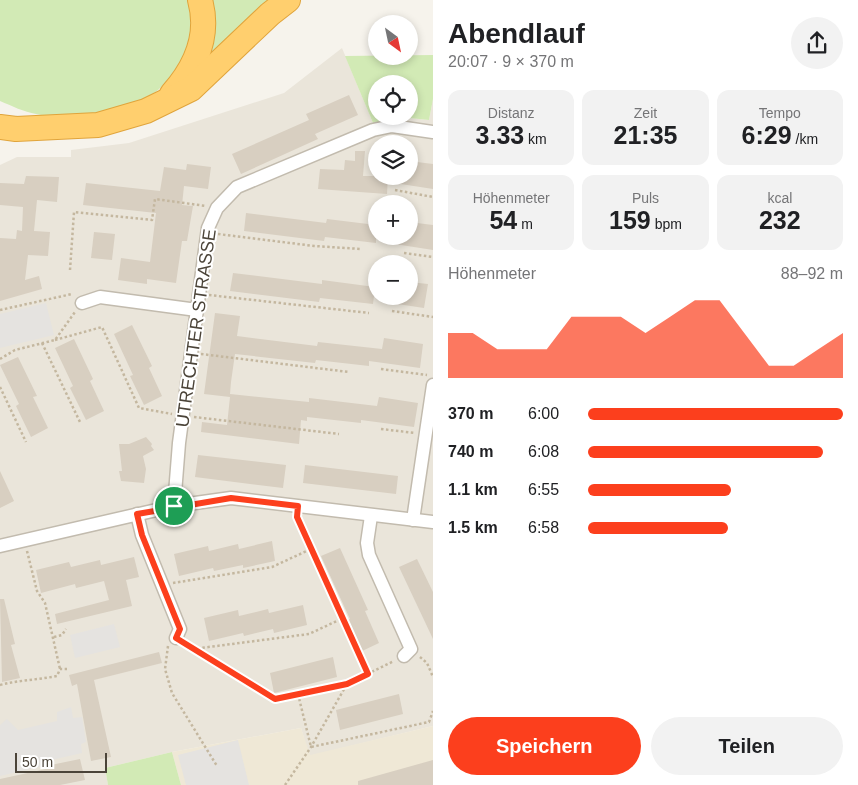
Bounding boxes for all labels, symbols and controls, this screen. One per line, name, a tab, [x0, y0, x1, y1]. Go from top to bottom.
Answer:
north arrow	[368, 15, 418, 65]
map controls	[368, 15, 418, 305]
button: share	[791, 17, 843, 69]
text: Abendlauf	[448, 18, 585, 49]
text: 20:07 · 9 × 370 m	[448, 53, 574, 70]
button: locate	[368, 75, 418, 125]
text: Distanz	[488, 105, 535, 121]
text: Zeit	[634, 105, 657, 121]
text: Tempo	[759, 105, 801, 121]
text: 3.33	[476, 121, 524, 149]
text: 21:35	[614, 121, 677, 149]
text: 6:29	[742, 121, 792, 149]
text: km	[524, 131, 547, 147]
text: /km	[792, 131, 818, 147]
button: layers	[368, 135, 418, 185]
text: Höhenmeter	[473, 190, 550, 206]
text: Puls	[632, 190, 659, 206]
text: kcal	[767, 190, 792, 206]
button: +	[368, 195, 418, 245]
text: 54	[489, 206, 517, 234]
text: 159	[609, 206, 651, 234]
text: 232	[759, 206, 801, 234]
text: m	[517, 216, 533, 232]
text: bpm	[651, 216, 682, 232]
street label: UTRECHTER STRASSE	[172, 228, 220, 428]
button: −	[368, 255, 418, 305]
text: Höhenmeter	[448, 265, 536, 282]
text: 88–92 m	[781, 265, 843, 282]
text: 370 m	[448, 405, 493, 422]
text: 6:00	[528, 405, 559, 422]
text: 740 m	[448, 443, 493, 460]
text: 6:08	[528, 443, 559, 460]
text: 1.1 km	[448, 481, 498, 498]
text: 6:55	[528, 481, 559, 498]
pin	[153, 485, 195, 527]
icon: arrive	[160, 492, 188, 520]
text: 1.5 km	[448, 519, 498, 536]
text: 6:58	[528, 519, 559, 536]
button: Speichern	[448, 717, 641, 775]
button: Teilen	[651, 717, 843, 775]
scale bar	[15, 750, 108, 773]
text: 50 m	[22, 754, 53, 770]

